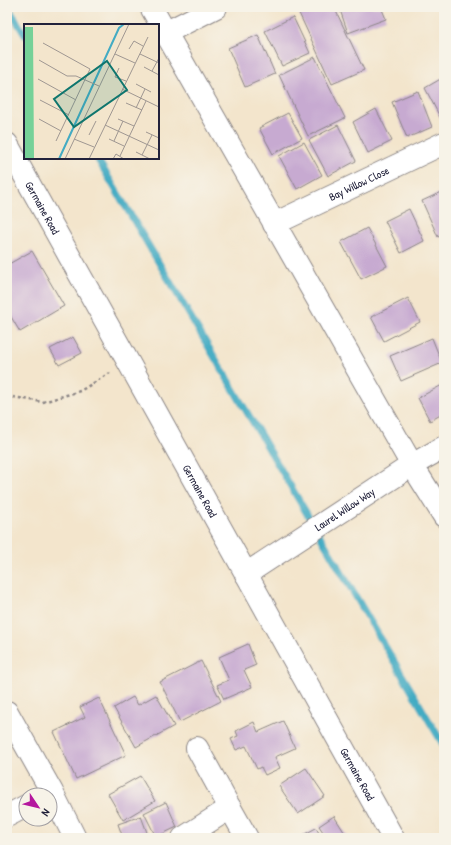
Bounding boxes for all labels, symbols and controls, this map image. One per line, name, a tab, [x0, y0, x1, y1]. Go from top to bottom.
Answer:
inset map	[24, 24, 159, 159]
street label: Bay Willow Close	[326, 163, 392, 204]
street label: Germaine Road	[22, 179, 63, 237]
street label: Germaine Road	[180, 462, 221, 520]
street label: Laurel Willow Way	[312, 484, 377, 534]
street label: Germaine Road	[337, 745, 378, 804]
north arrow	[18, 787, 58, 827]
text: N	[39, 806, 54, 819]

